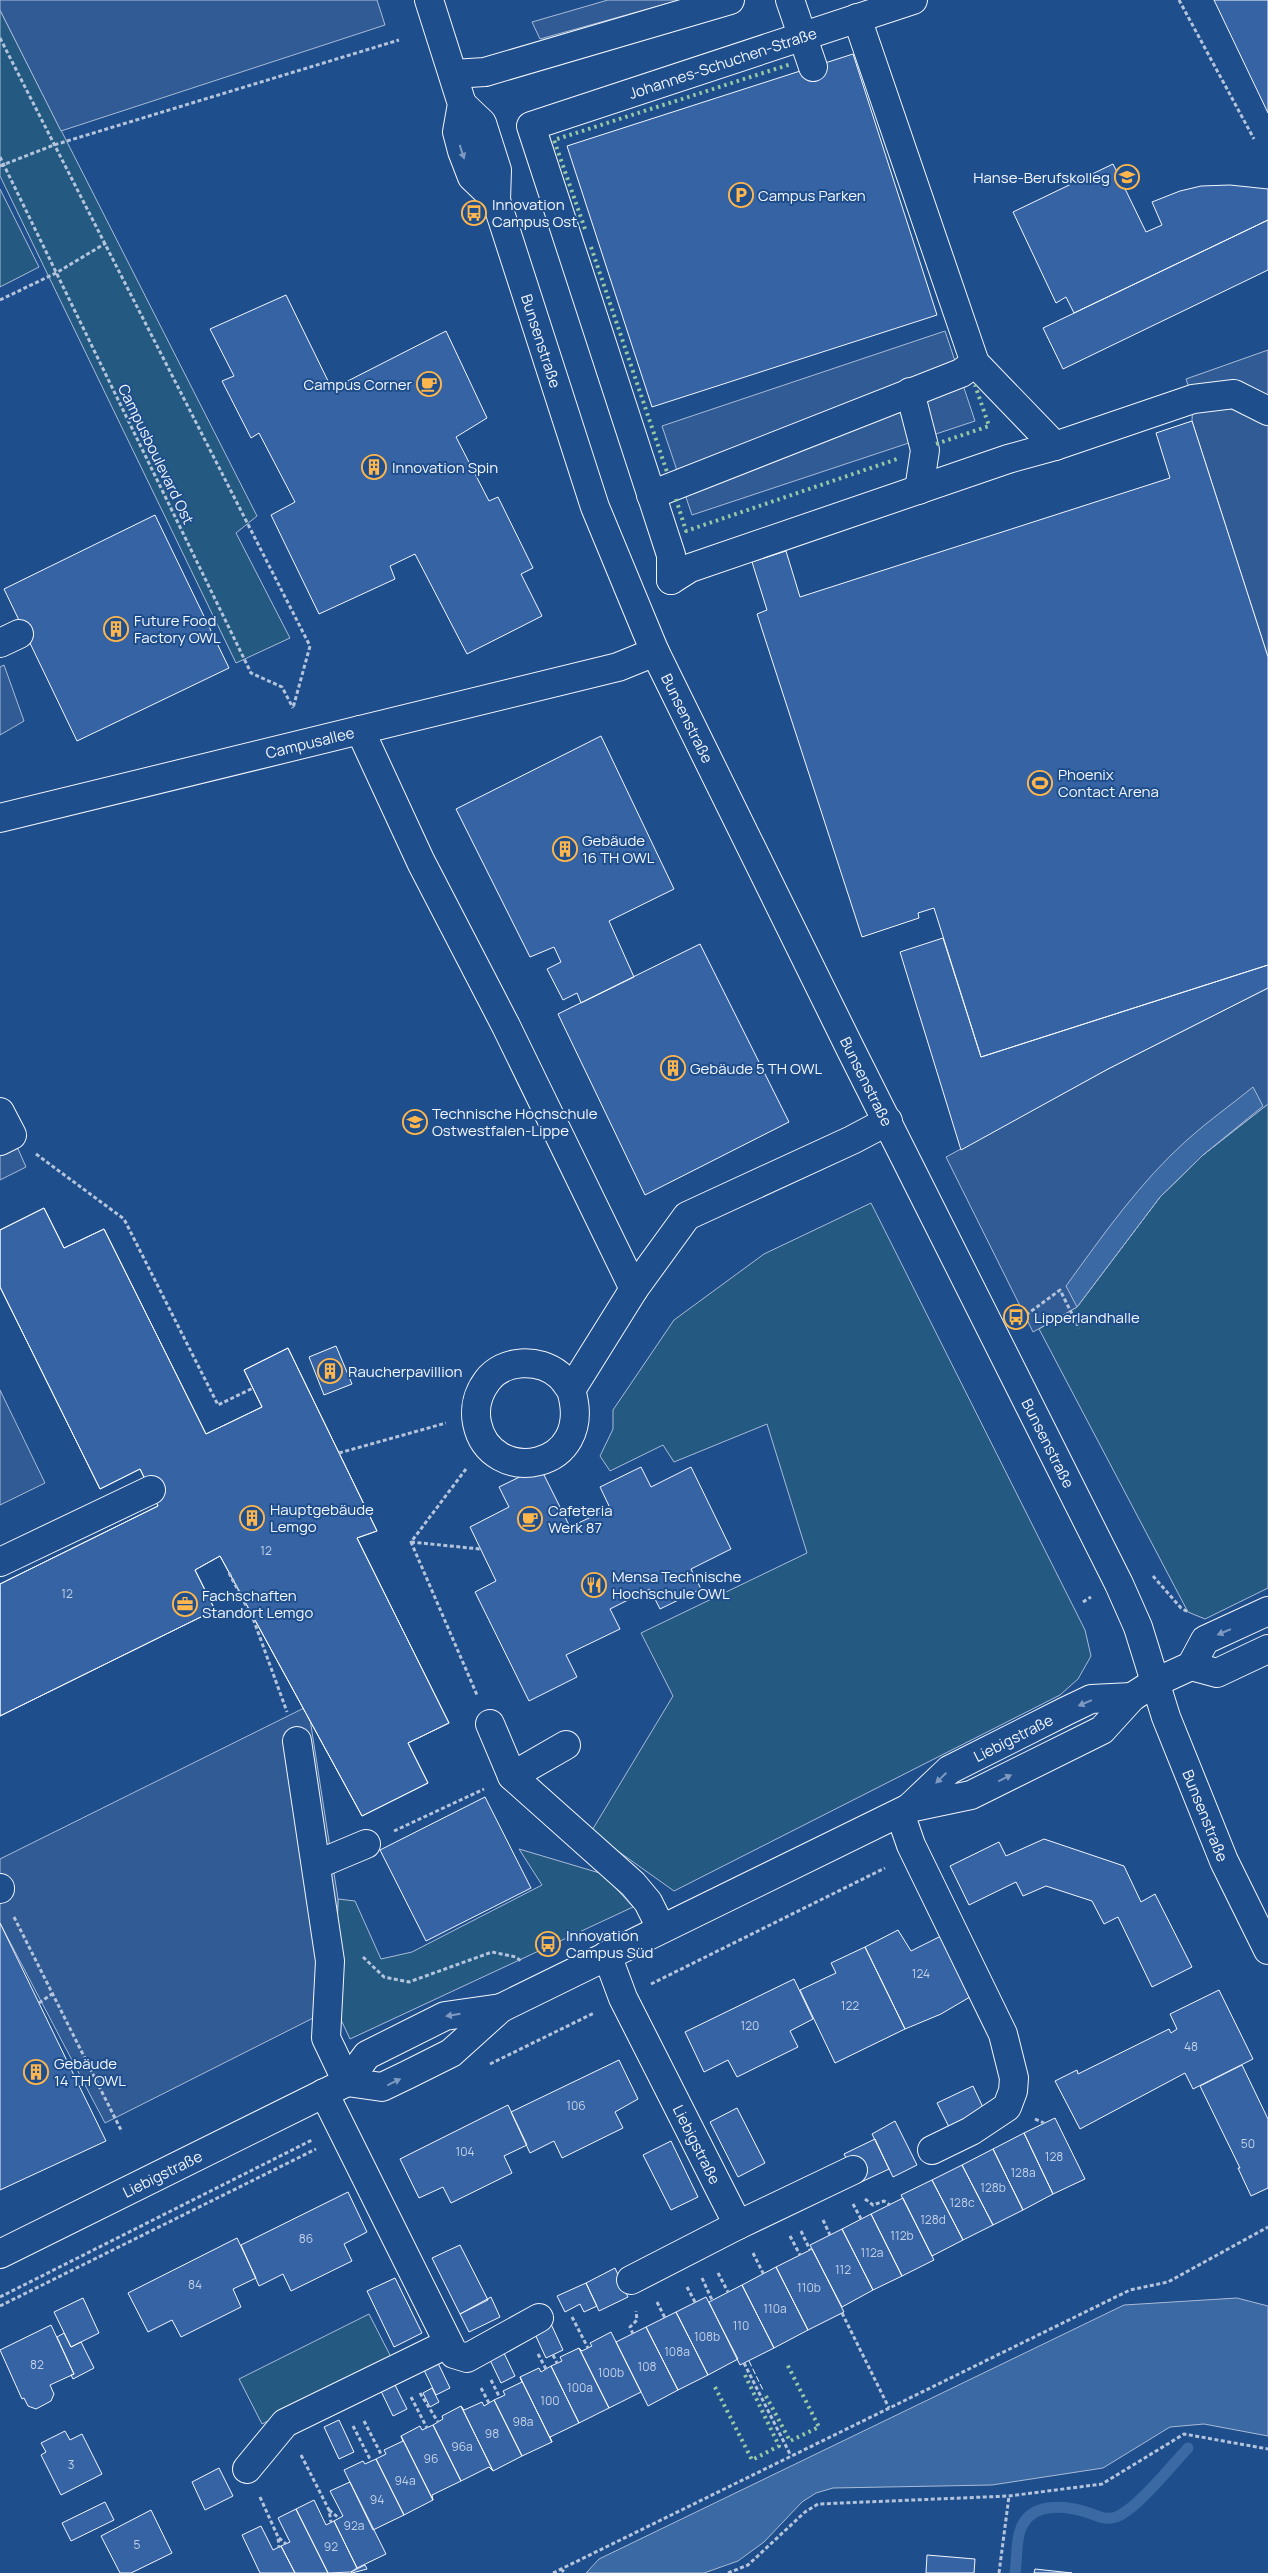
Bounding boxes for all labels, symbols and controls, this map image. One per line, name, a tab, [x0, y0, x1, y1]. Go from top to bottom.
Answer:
street label: Johannes-Schuchen-Straße	[626, 22, 820, 104]
one-way arrow	[459, 144, 467, 159]
school or university icon: Hanse-Berufskolleg	[1114, 164, 1140, 190]
place label: Hanse-Berufskolleg	[973, 167, 1110, 188]
parking icon: Campus Parken	[728, 182, 754, 208]
place label: Campus Parken	[758, 185, 866, 206]
place label: Innovation Campus Ost	[492, 194, 577, 232]
bus stop icon: Innovation Campus Ost	[461, 200, 487, 226]
street label: Bunsenstraße	[516, 291, 566, 391]
cafe icon: Campus Corner	[416, 371, 442, 397]
place label: Campus Corner	[304, 374, 413, 395]
street label: Campusboulevard Ost	[113, 380, 199, 528]
building icon: Innovation Spin	[361, 454, 387, 480]
place label: Innovation Spin	[392, 457, 498, 478]
place label: Future Food Factory OWL	[134, 610, 221, 648]
building icon: Future Food Factory OWL	[103, 616, 129, 642]
street label: Bunsenstraße	[657, 670, 719, 767]
street label: Campusallee	[263, 721, 357, 763]
place label: Phoenix Contact Arena	[1058, 764, 1159, 802]
sports icon: Phoenix Contact Arena	[1027, 770, 1053, 796]
place label: Gebäude 16 TH OWL	[582, 830, 655, 868]
building icon: Gebäude 16 TH OWL	[552, 836, 578, 862]
street label: Bunsenstraße	[835, 1033, 898, 1130]
building icon: Gebäude 5 TH OWL	[660, 1055, 686, 1081]
place label: Gebäude 5 TH OWL	[690, 1058, 822, 1079]
place label: Technische Hochschule Ostwestfalen-Lippe	[432, 1103, 598, 1141]
school or university icon: Technische Hochschule Ostwestfalen-Lippe	[402, 1109, 428, 1135]
bus stop icon: Lipperlandhalle	[1003, 1304, 1029, 1330]
place label: Lipperlandhalle	[1034, 1307, 1140, 1328]
building icon: Raucherpavillion	[317, 1358, 343, 1384]
place label: Raucherpavillion	[348, 1361, 463, 1382]
street label: Bunsenstraße	[1017, 1395, 1080, 1492]
place label: Hauptgebäude Lemgo	[270, 1499, 374, 1537]
place label: Cafeteria Werk 87	[548, 1500, 613, 1538]
building icon: Hauptgebäude Lemgo	[239, 1505, 265, 1531]
cafe icon: Cafeteria Werk 87	[517, 1506, 543, 1532]
house number: 12	[260, 1542, 272, 1559]
place label: Mensa Technische Hochschule OWL	[612, 1566, 741, 1604]
restaurant icon: Mensa Technische Hochschule OWL	[581, 1572, 607, 1598]
house number: 12	[61, 1585, 73, 1602]
place label: Fachschaften Standort Lemgo	[202, 1585, 313, 1623]
office icon: Fachschaften Standort Lemgo	[172, 1591, 198, 1617]
one-way arrow	[1217, 1628, 1231, 1636]
one-way arrow	[1078, 1699, 1092, 1707]
street label: Liebigstraße	[970, 1709, 1057, 1766]
street label: Bunsenstraße	[1178, 1766, 1234, 1865]
one-way arrow	[935, 1772, 947, 1784]
one-way arrow	[998, 1774, 1012, 1782]
place label: Innovation Campus Süd	[566, 1925, 654, 1963]
bus stop icon: Innovation Campus Süd	[535, 1931, 561, 1957]
house number: 124	[912, 1965, 930, 1982]
house number: 122	[841, 1997, 859, 2014]
one-way arrow	[445, 2011, 461, 2019]
house number: 120	[741, 2017, 759, 2034]
house number: 48	[1184, 2038, 1198, 2055]
place label: Gebäude 14 TH OWL	[54, 2053, 126, 2091]
building icon: Gebäude 14 TH OWL	[23, 2059, 49, 2085]
one-way arrow	[387, 2077, 401, 2085]
house number: 106	[566, 2097, 586, 2114]
street label: Liebigstraße	[668, 2101, 726, 2188]
house number: 50	[1241, 2135, 1255, 2152]
house number: 104	[455, 2143, 475, 2160]
street label: Liebigstraße	[119, 2145, 206, 2202]
house number: 128	[1045, 2148, 1063, 2165]
house number: 128a	[1010, 2164, 1036, 2181]
house number: 128b	[980, 2179, 1006, 2196]
house number: 128c	[949, 2194, 975, 2211]
house number: 128d	[920, 2211, 946, 2228]
house number: 112b	[890, 2227, 914, 2244]
house number: 86	[299, 2230, 313, 2247]
house number: 112a	[861, 2244, 883, 2261]
house number: 112	[835, 2261, 851, 2278]
house number: 84	[188, 2276, 202, 2293]
house number: 110b	[797, 2279, 821, 2296]
house number: 110a	[763, 2300, 787, 2317]
house number: 110	[733, 2317, 749, 2334]
house number: 108b	[694, 2328, 720, 2345]
house number: 108a	[664, 2343, 690, 2360]
house number: 82	[30, 2356, 44, 2373]
house number: 108	[638, 2358, 657, 2375]
house number: 100b	[598, 2364, 624, 2381]
house number: 100a	[567, 2379, 593, 2396]
house number: 100	[540, 2392, 560, 2409]
house number: 98a	[512, 2413, 534, 2430]
house number: 98	[485, 2425, 499, 2442]
house number: 96a	[451, 2438, 473, 2455]
house number: 96	[424, 2450, 438, 2467]
house number: 3	[68, 2456, 74, 2473]
house number: 94a	[394, 2472, 416, 2489]
house number: 94	[370, 2491, 384, 2508]
house number: 92a	[344, 2517, 364, 2534]
house number: 5	[134, 2536, 141, 2553]
house number: 92	[324, 2538, 338, 2555]

